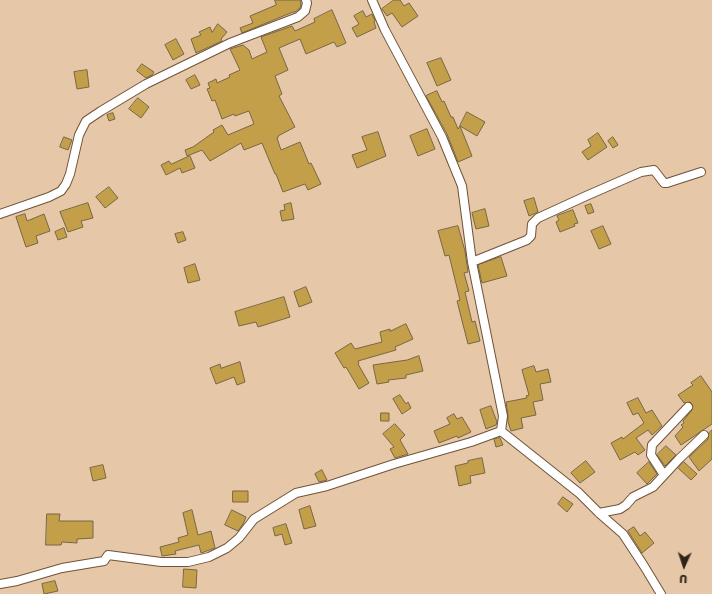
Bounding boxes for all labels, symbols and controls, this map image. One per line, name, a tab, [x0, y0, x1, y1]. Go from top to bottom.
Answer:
north arrow	[664, 546, 704, 586]
text: U	[679, 572, 688, 585]

